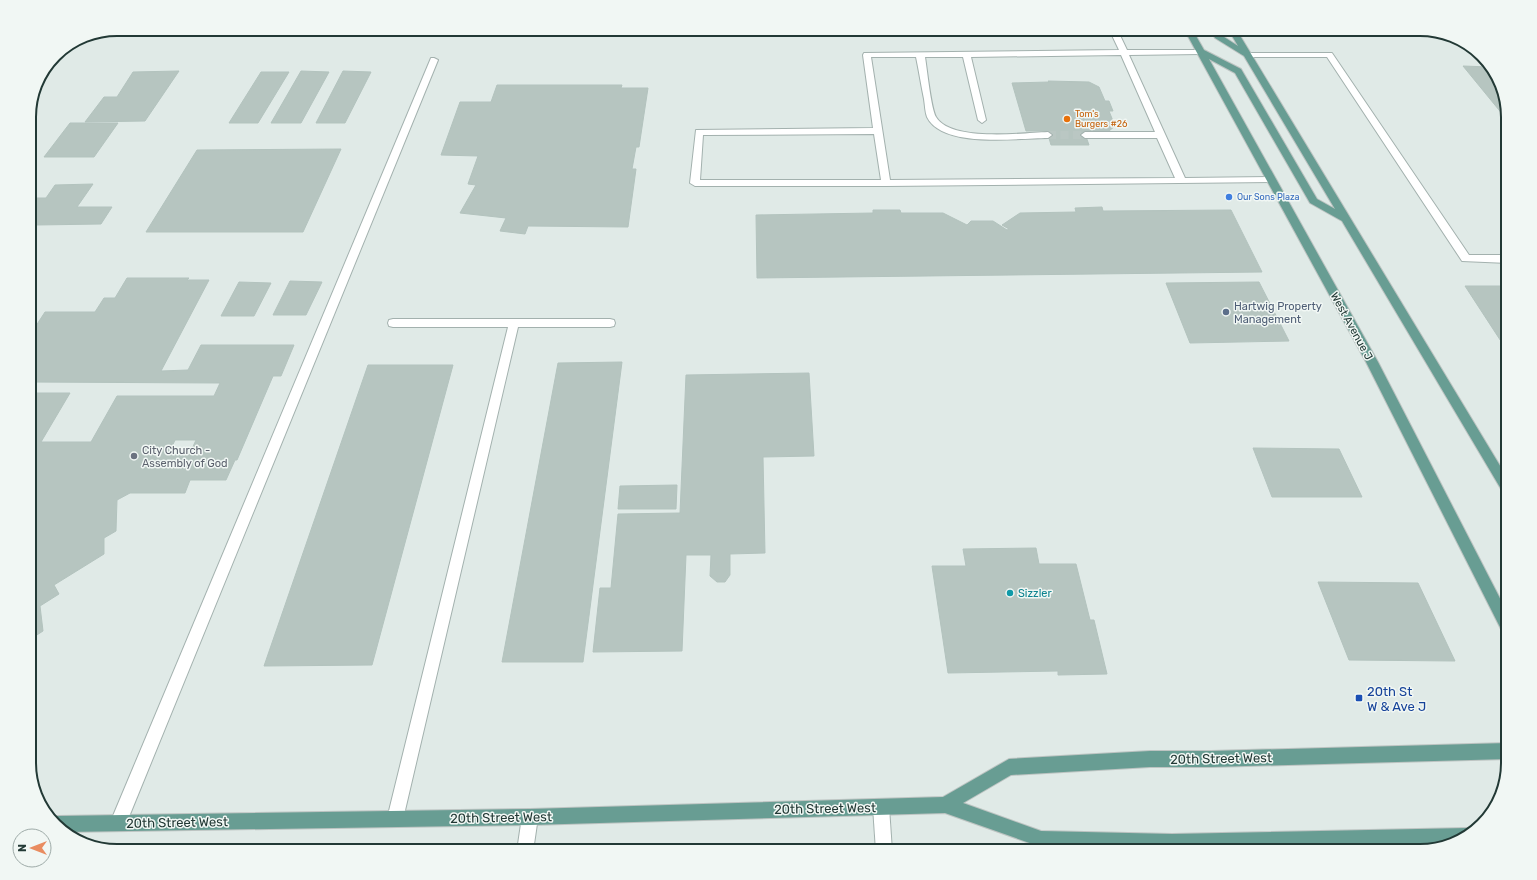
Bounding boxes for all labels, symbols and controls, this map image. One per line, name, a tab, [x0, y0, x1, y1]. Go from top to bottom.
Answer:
place label: Tom's Burgers #26	[1075, 109, 1128, 129]
marker: Tom's Burgers #26	[1062, 114, 1072, 124]
marker: Our Sons Plaza	[1224, 192, 1234, 202]
place label: Our Sons Plaza	[1237, 192, 1299, 202]
street label: West Avenue J	[1328, 290, 1375, 362]
place label: Hartwig Property Management	[1234, 300, 1322, 326]
marker: Hartwig Property Management	[1221, 307, 1231, 317]
place label: City Church - Assembly of God	[142, 444, 228, 470]
marker: City Church - Assembly of God	[129, 451, 139, 461]
place label: Sizzler	[1018, 587, 1053, 600]
marker: Sizzler	[1005, 588, 1015, 598]
place label: 20th St W & Ave J	[1367, 684, 1426, 714]
marker: 20th St W & Ave J	[1354, 693, 1364, 703]
street label: 20th Street West	[1170, 750, 1272, 767]
street label: 20th Street West	[774, 800, 876, 817]
street label: 20th Street West	[450, 809, 552, 826]
street label: 20th Street West	[126, 814, 228, 831]
north arrow	[12, 828, 52, 868]
text: N	[16, 844, 29, 852]

